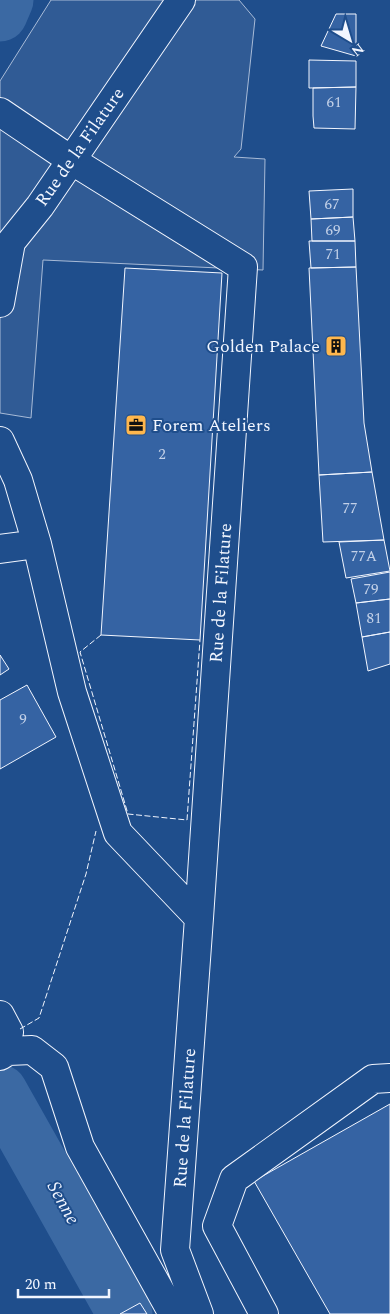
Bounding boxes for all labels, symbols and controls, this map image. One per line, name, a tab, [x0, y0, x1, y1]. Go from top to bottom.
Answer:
north arrow	[325, 15, 375, 65]
text: N	[347, 38, 369, 62]
street label: Rue de la Filature	[29, 82, 131, 212]
house number: 61	[326, 91, 342, 114]
house number: 67	[324, 193, 340, 216]
house number: 69	[325, 219, 341, 242]
house number: 71	[325, 243, 341, 266]
place label: Golden Palace	[206, 333, 320, 360]
building icon: Golden Palace	[324, 334, 348, 358]
place label: Forem Ateliers	[152, 412, 271, 439]
office icon: Forem Ateliers	[124, 413, 148, 437]
house number: 2	[158, 443, 166, 466]
house number: 77	[342, 497, 358, 520]
street label: Rue de la Filature	[203, 522, 239, 664]
house number: 77A	[351, 545, 377, 568]
house number: 79	[363, 578, 379, 601]
house number: 81	[366, 607, 382, 630]
house number: 9	[19, 708, 27, 731]
street label: Rue de la Filature	[167, 1047, 203, 1189]
water label: Senne	[39, 1176, 87, 1230]
scale bar	[18, 1266, 109, 1298]
text: 20 m	[25, 1273, 57, 1296]

